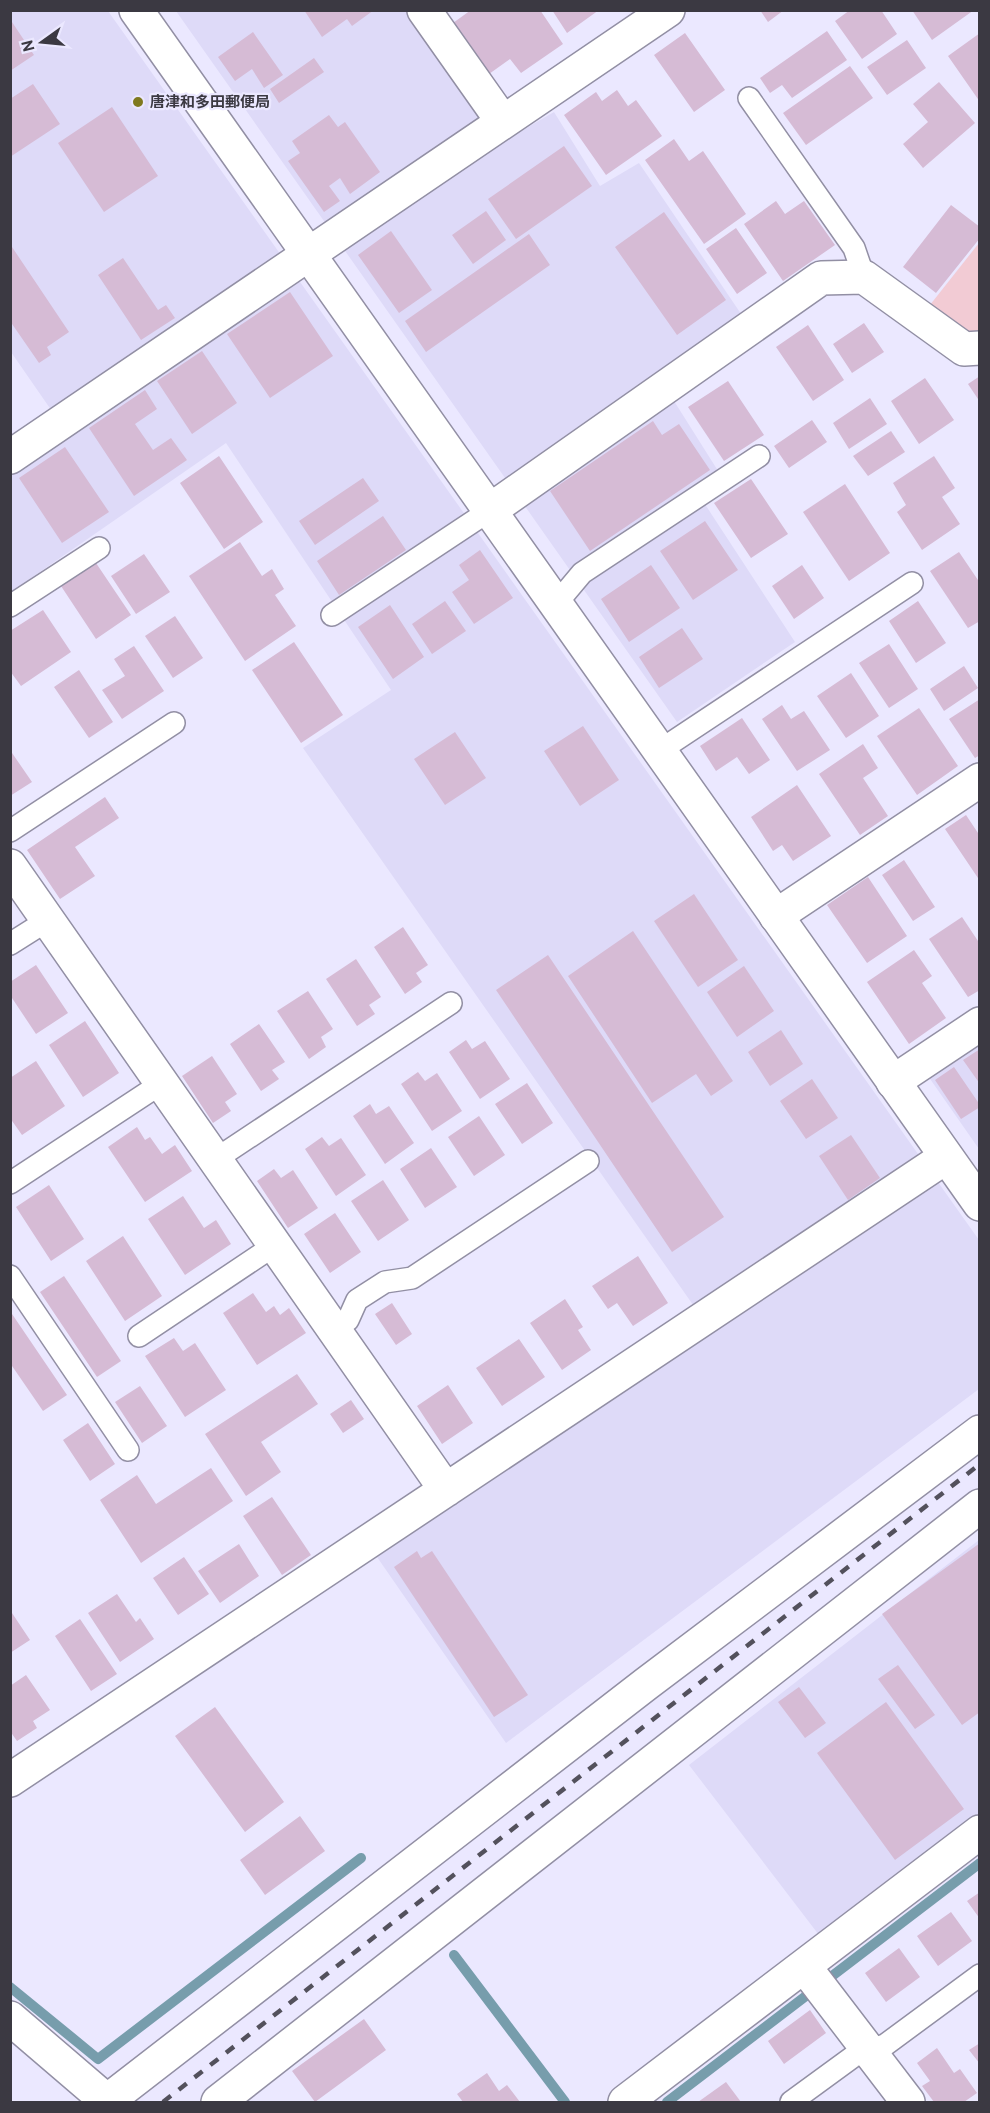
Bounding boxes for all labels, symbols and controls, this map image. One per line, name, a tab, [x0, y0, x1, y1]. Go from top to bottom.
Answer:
north arrow	[12, 12, 72, 72]
text: N	[18, 37, 41, 54]
place label: 唐津和多田郵便局	[150, 94, 270, 113]
marker: 唐津和多田郵便局	[131, 95, 145, 109]

